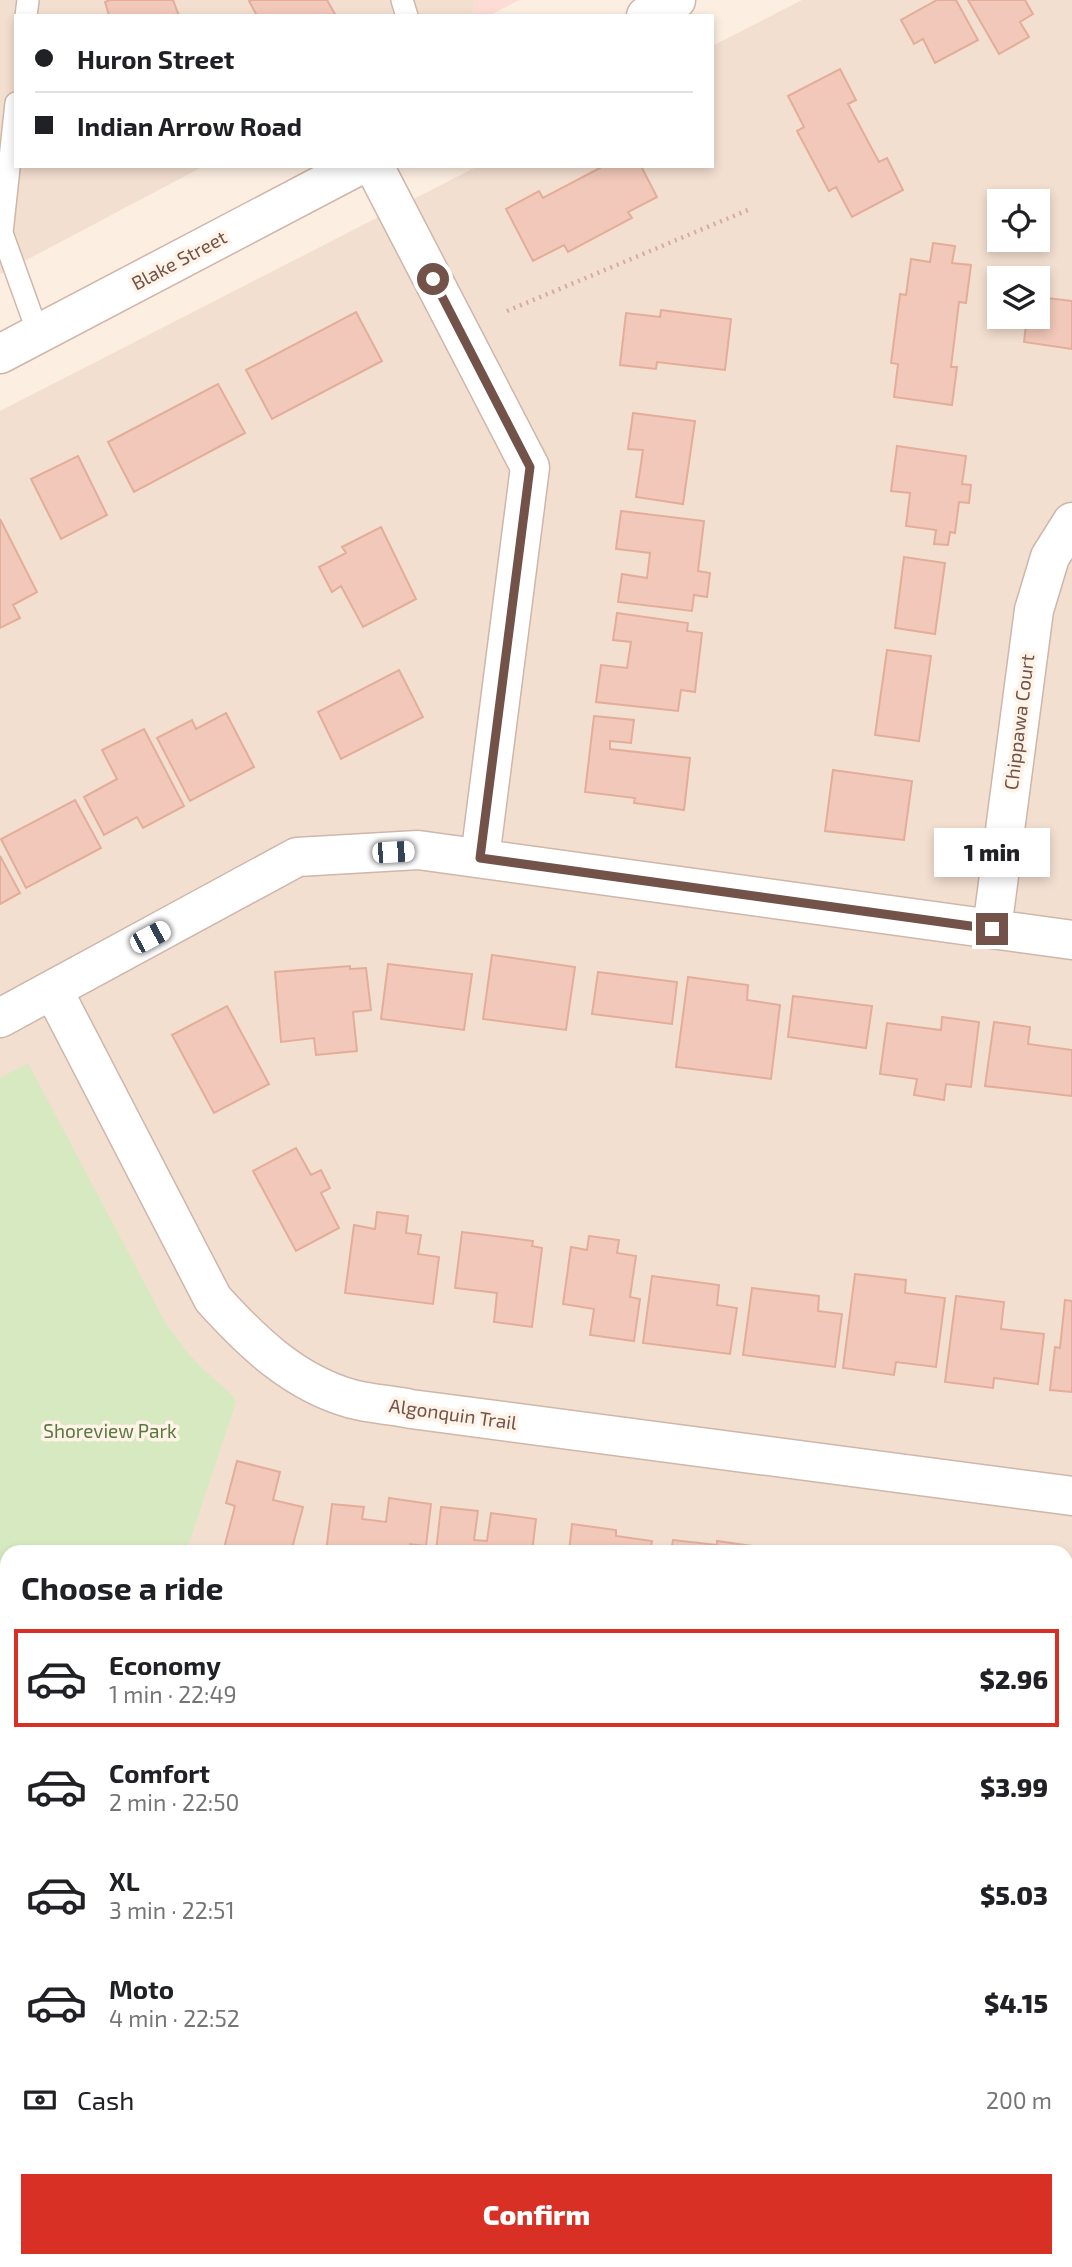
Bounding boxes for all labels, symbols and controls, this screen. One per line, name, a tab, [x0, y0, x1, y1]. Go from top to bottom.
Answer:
text: Huron Street	[77, 43, 235, 74]
text: Indian Arrow Road	[77, 110, 302, 141]
map controls	[987, 189, 1050, 329]
button: locate	[987, 189, 1050, 252]
street label: Blake Street	[127, 225, 230, 294]
route start	[417, 263, 449, 295]
button: layers	[987, 266, 1050, 329]
street label: Chippawa Court	[999, 653, 1038, 791]
callout: 1 min	[934, 828, 1050, 876]
text: 1 min	[964, 838, 1020, 866]
car	[372, 840, 415, 864]
route end	[976, 913, 1008, 945]
car	[127, 918, 174, 956]
street label: Algonquin Trail	[388, 1393, 519, 1434]
park label: Shoreview Park	[43, 1419, 177, 1442]
text: Choose a ride	[21, 1568, 224, 1606]
icon: car	[25, 1647, 88, 1710]
text: Economy	[109, 1649, 221, 1680]
text: $2.96	[980, 1663, 1048, 1694]
text: 1 min · 22:49	[109, 1680, 237, 1708]
icon: car	[25, 1755, 88, 1818]
text: Comfort	[109, 1757, 210, 1788]
text: $3.99	[980, 1771, 1048, 1802]
text: 2 min · 22:50	[109, 1788, 239, 1816]
icon: car	[25, 1863, 88, 1926]
text: XL	[109, 1865, 140, 1896]
text: $5.03	[980, 1879, 1048, 1910]
text: 3 min · 22:51	[109, 1896, 235, 1924]
icon: car	[25, 1971, 88, 2034]
text: Moto	[109, 1973, 174, 2004]
text: $4.15	[984, 1987, 1048, 2018]
text: 4 min · 22:52	[109, 2004, 240, 2032]
icon: cash	[21, 2081, 59, 2119]
text: Cash	[77, 2084, 134, 2115]
text: 200 m	[986, 2086, 1052, 2114]
button: Confirm	[21, 2174, 1052, 2254]

